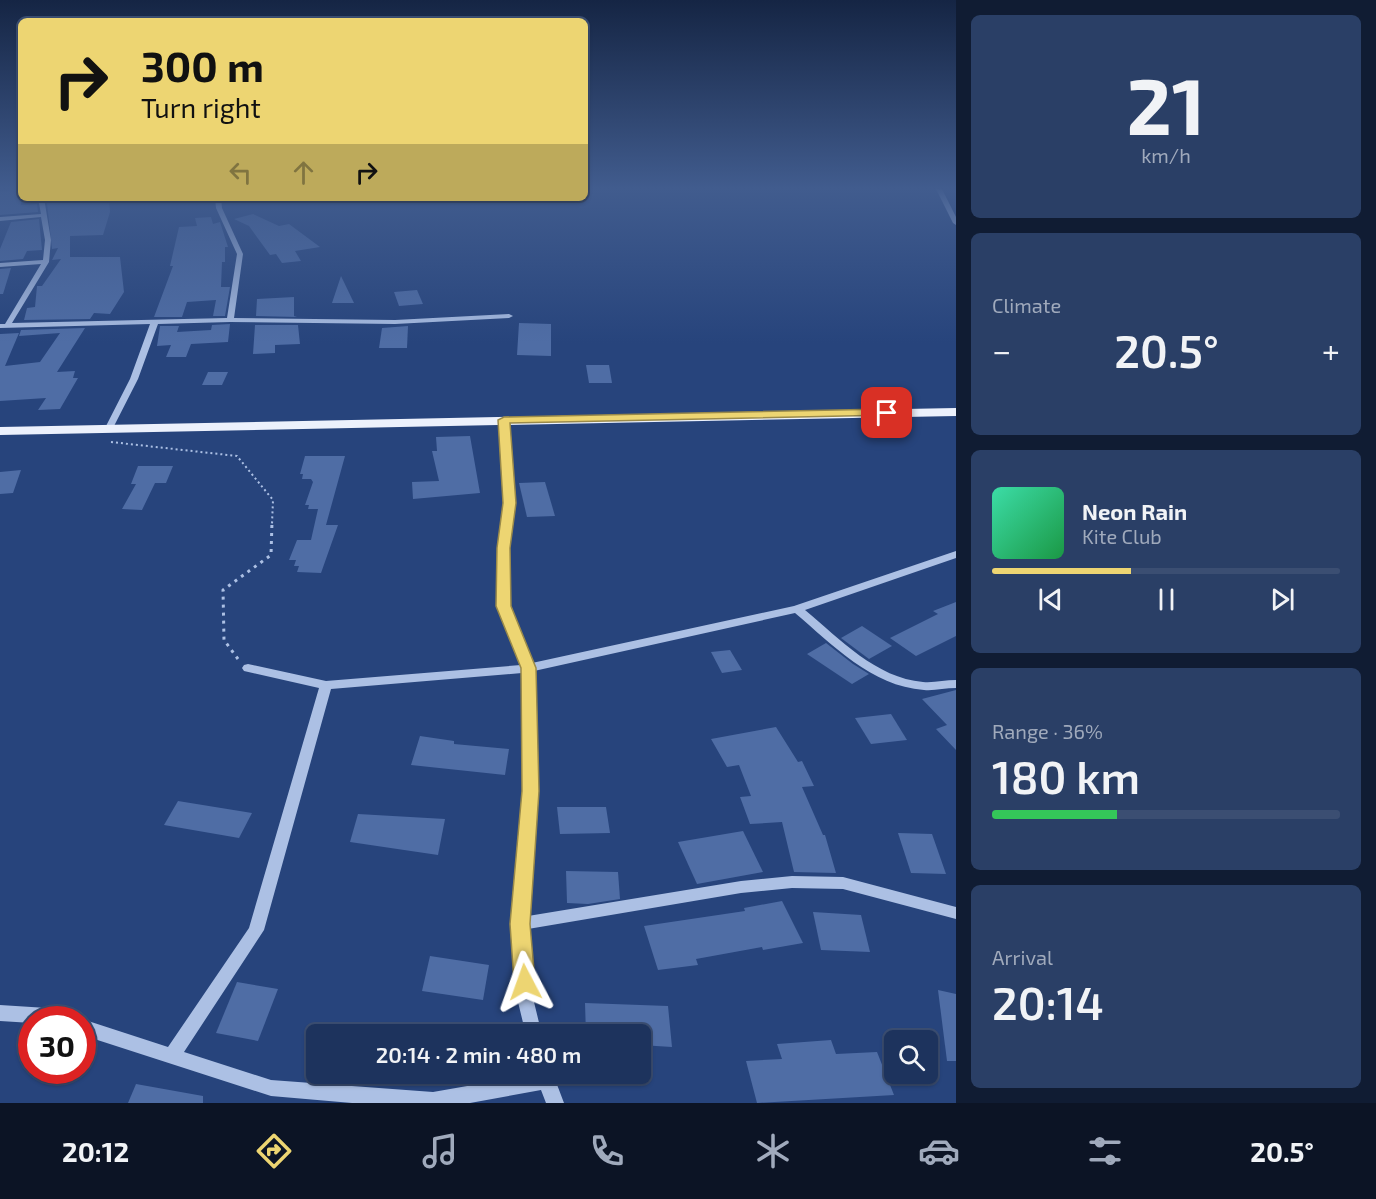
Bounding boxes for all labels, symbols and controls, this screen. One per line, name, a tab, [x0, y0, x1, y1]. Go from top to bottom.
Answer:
text: 300 m	[141, 40, 264, 90]
icon: right	[42, 42, 120, 120]
text: 21	[1126, 57, 1206, 151]
text: Turn right	[141, 91, 261, 123]
text: km/h	[1141, 143, 1191, 167]
icon: left	[224, 156, 257, 189]
icon: ahead	[287, 156, 320, 189]
icon: right	[350, 156, 383, 189]
text: Climate	[992, 293, 1061, 317]
text: 20.5°	[1114, 323, 1219, 377]
text: −	[992, 330, 1011, 370]
text: +	[1322, 330, 1340, 370]
pin	[861, 387, 912, 438]
icon: arrive	[870, 396, 903, 429]
text: Neon Rain	[1082, 498, 1187, 524]
text: Kite Club	[1082, 524, 1162, 548]
icon: previous	[1034, 583, 1067, 616]
icon: pause	[1150, 583, 1183, 616]
icon: next	[1266, 583, 1299, 616]
text: Range · 36%	[992, 719, 1103, 743]
text: 180 km	[992, 749, 1140, 803]
text: Arrival	[992, 945, 1053, 969]
position arrow	[493, 950, 557, 1014]
text: 20:14	[992, 975, 1104, 1029]
speed limit sign: 30	[18, 1006, 96, 1084]
map controls	[884, 1030, 938, 1084]
button: search	[884, 1030, 938, 1084]
text: 20:14 · 2 min · 480 m	[376, 1041, 581, 1067]
icon: directions	[253, 1130, 295, 1172]
icon: music	[419, 1130, 461, 1172]
icon: phone	[586, 1130, 628, 1172]
icon: climate	[752, 1130, 794, 1172]
icon: car	[918, 1130, 960, 1172]
icon: filters	[1084, 1130, 1126, 1172]
text: 20:12	[62, 1135, 129, 1167]
text: 20.5°	[1250, 1135, 1314, 1167]

